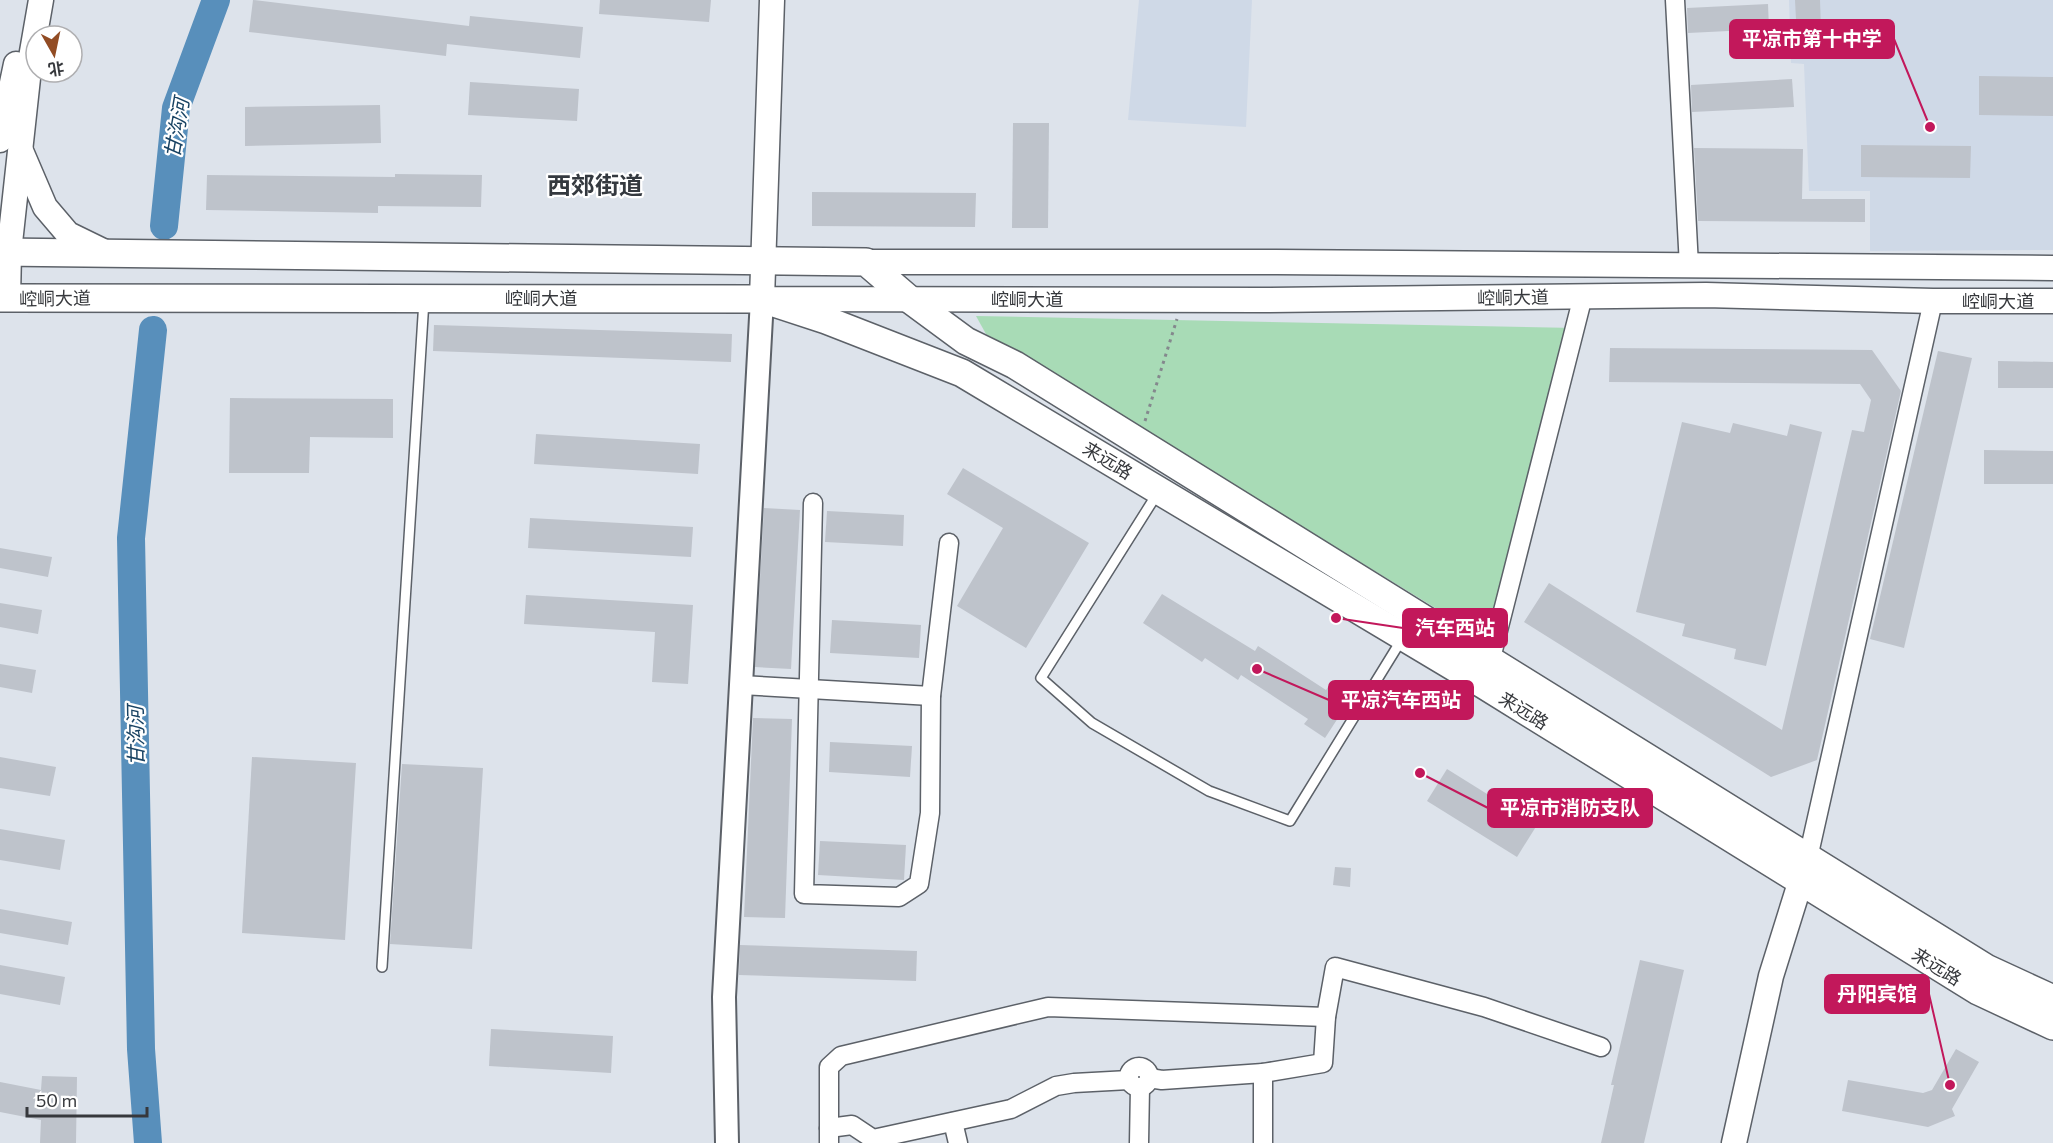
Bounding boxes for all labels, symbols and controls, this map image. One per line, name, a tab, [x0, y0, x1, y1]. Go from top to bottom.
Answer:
callout: 平凉市第十中学	[1730, 20, 1894, 58]
north arrow	[24, 24, 84, 84]
text: 平凉市第十中学	[1742, 26, 1882, 50]
text: 北	[47, 59, 66, 80]
water label: 甘沟河	[159, 92, 194, 160]
district label: 西郊街道	[547, 170, 643, 199]
street label: 崆峒大道	[1477, 285, 1549, 309]
street label: 崆峒大道	[19, 286, 91, 310]
street label: 崆峒大道	[505, 287, 577, 309]
street label: 崆峒大道	[991, 288, 1063, 310]
street label: 崆峒大道	[1962, 290, 2034, 312]
street label: 来远路	[1079, 437, 1137, 483]
callout: 汽车西站	[1403, 609, 1507, 647]
text: 汽车西站	[1415, 615, 1495, 639]
callout: 平凉汽车西站	[1329, 681, 1473, 719]
street label: 来远路	[1495, 686, 1553, 734]
text: 平凉汽车西站	[1341, 687, 1461, 711]
water label: 甘沟河	[122, 702, 148, 766]
callout: 平凉市消防支队	[1488, 789, 1652, 827]
text: 平凉市消防支队	[1500, 795, 1640, 819]
street label: 来远路	[1908, 942, 1966, 990]
callout: 丹阳宾馆	[1825, 975, 1929, 1013]
text: 丹阳宾馆	[1837, 981, 1917, 1005]
scale bar	[27, 1080, 147, 1118]
text: 50 m	[36, 1089, 77, 1111]

